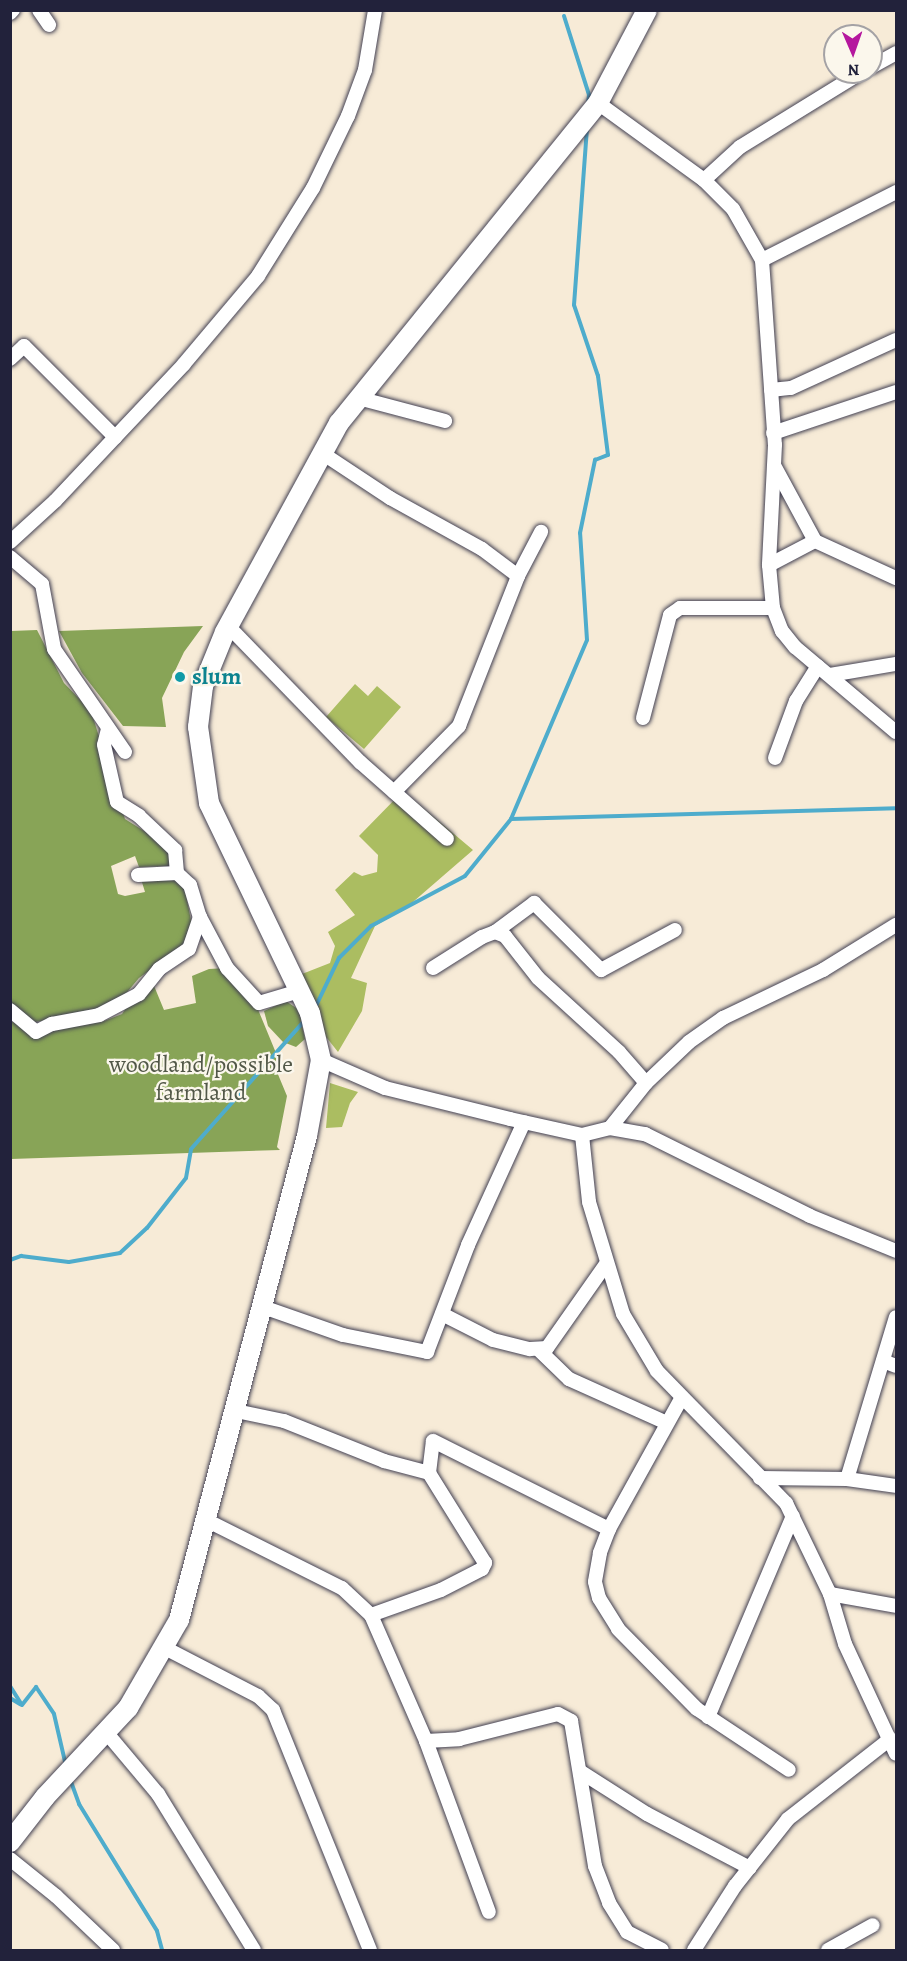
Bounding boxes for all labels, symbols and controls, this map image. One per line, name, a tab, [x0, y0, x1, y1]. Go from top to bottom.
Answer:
north arrow	[823, 24, 883, 84]
text: N	[847, 59, 860, 81]
place label: slum	[192, 663, 241, 691]
marker: slum	[173, 670, 187, 684]
park label: woodland/possible farmland	[109, 1051, 293, 1107]

